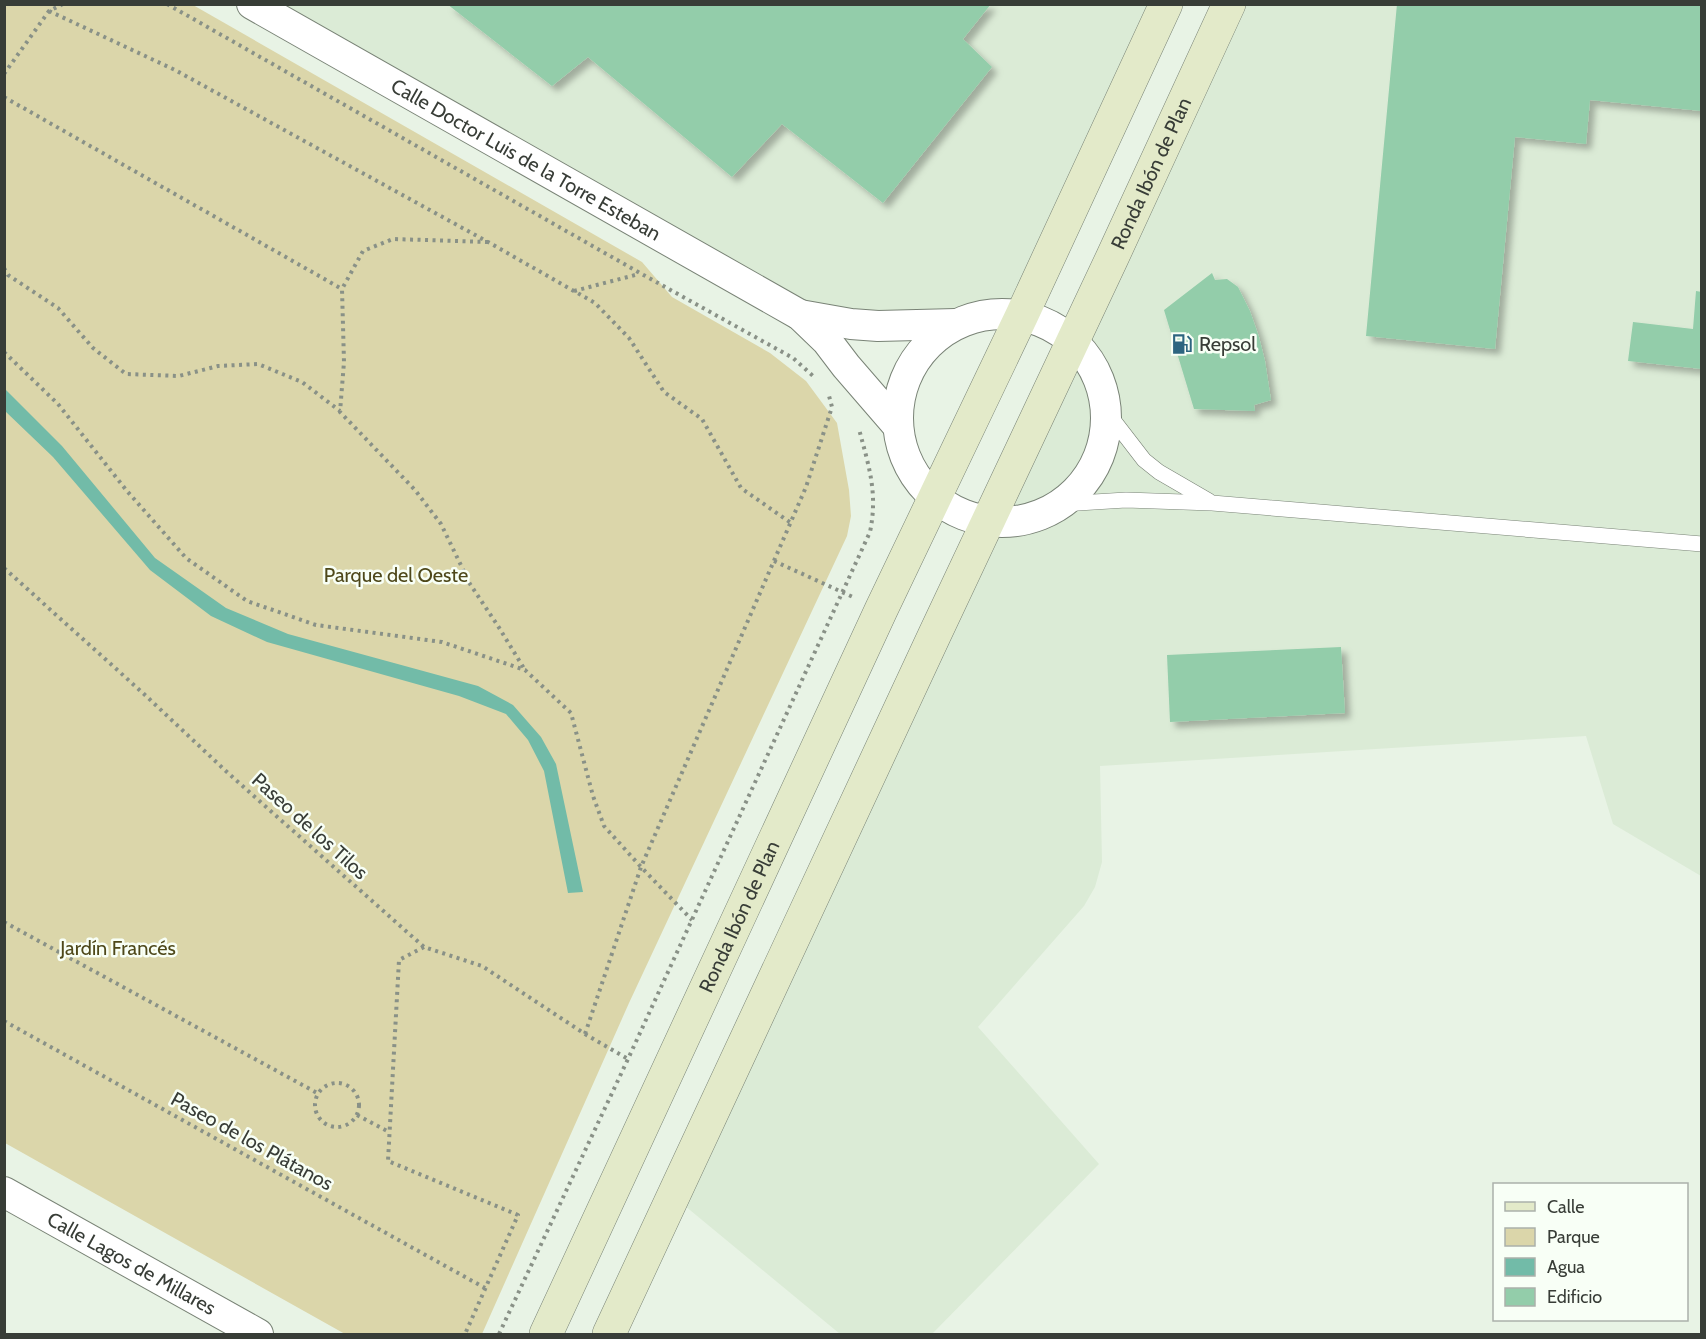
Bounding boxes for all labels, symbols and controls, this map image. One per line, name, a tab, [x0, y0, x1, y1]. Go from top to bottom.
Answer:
street label: Calle Doctor Luis de la Torre Esteban	[387, 73, 665, 246]
street label: Ronda Ibón de Plan	[1106, 94, 1196, 253]
fuel station icon: Repsol	[1170, 332, 1194, 356]
place label: Repsol	[1199, 332, 1256, 356]
park label: Parque del Oeste	[324, 563, 468, 587]
street label: Paseo de los Tilos	[247, 768, 373, 884]
street label: Ronda Ibón de Plan	[694, 837, 785, 996]
park label: Jardín Francés	[59, 936, 176, 960]
street label: Paseo de los Plátanos	[167, 1087, 337, 1195]
legend	[1493, 1183, 1688, 1321]
text: Calle	[1547, 1196, 1584, 1218]
street label: Calle Lagos de Millares	[43, 1207, 220, 1320]
text: Parque	[1547, 1226, 1600, 1248]
text: Agua	[1547, 1256, 1585, 1278]
text: Edificio	[1547, 1286, 1602, 1308]

